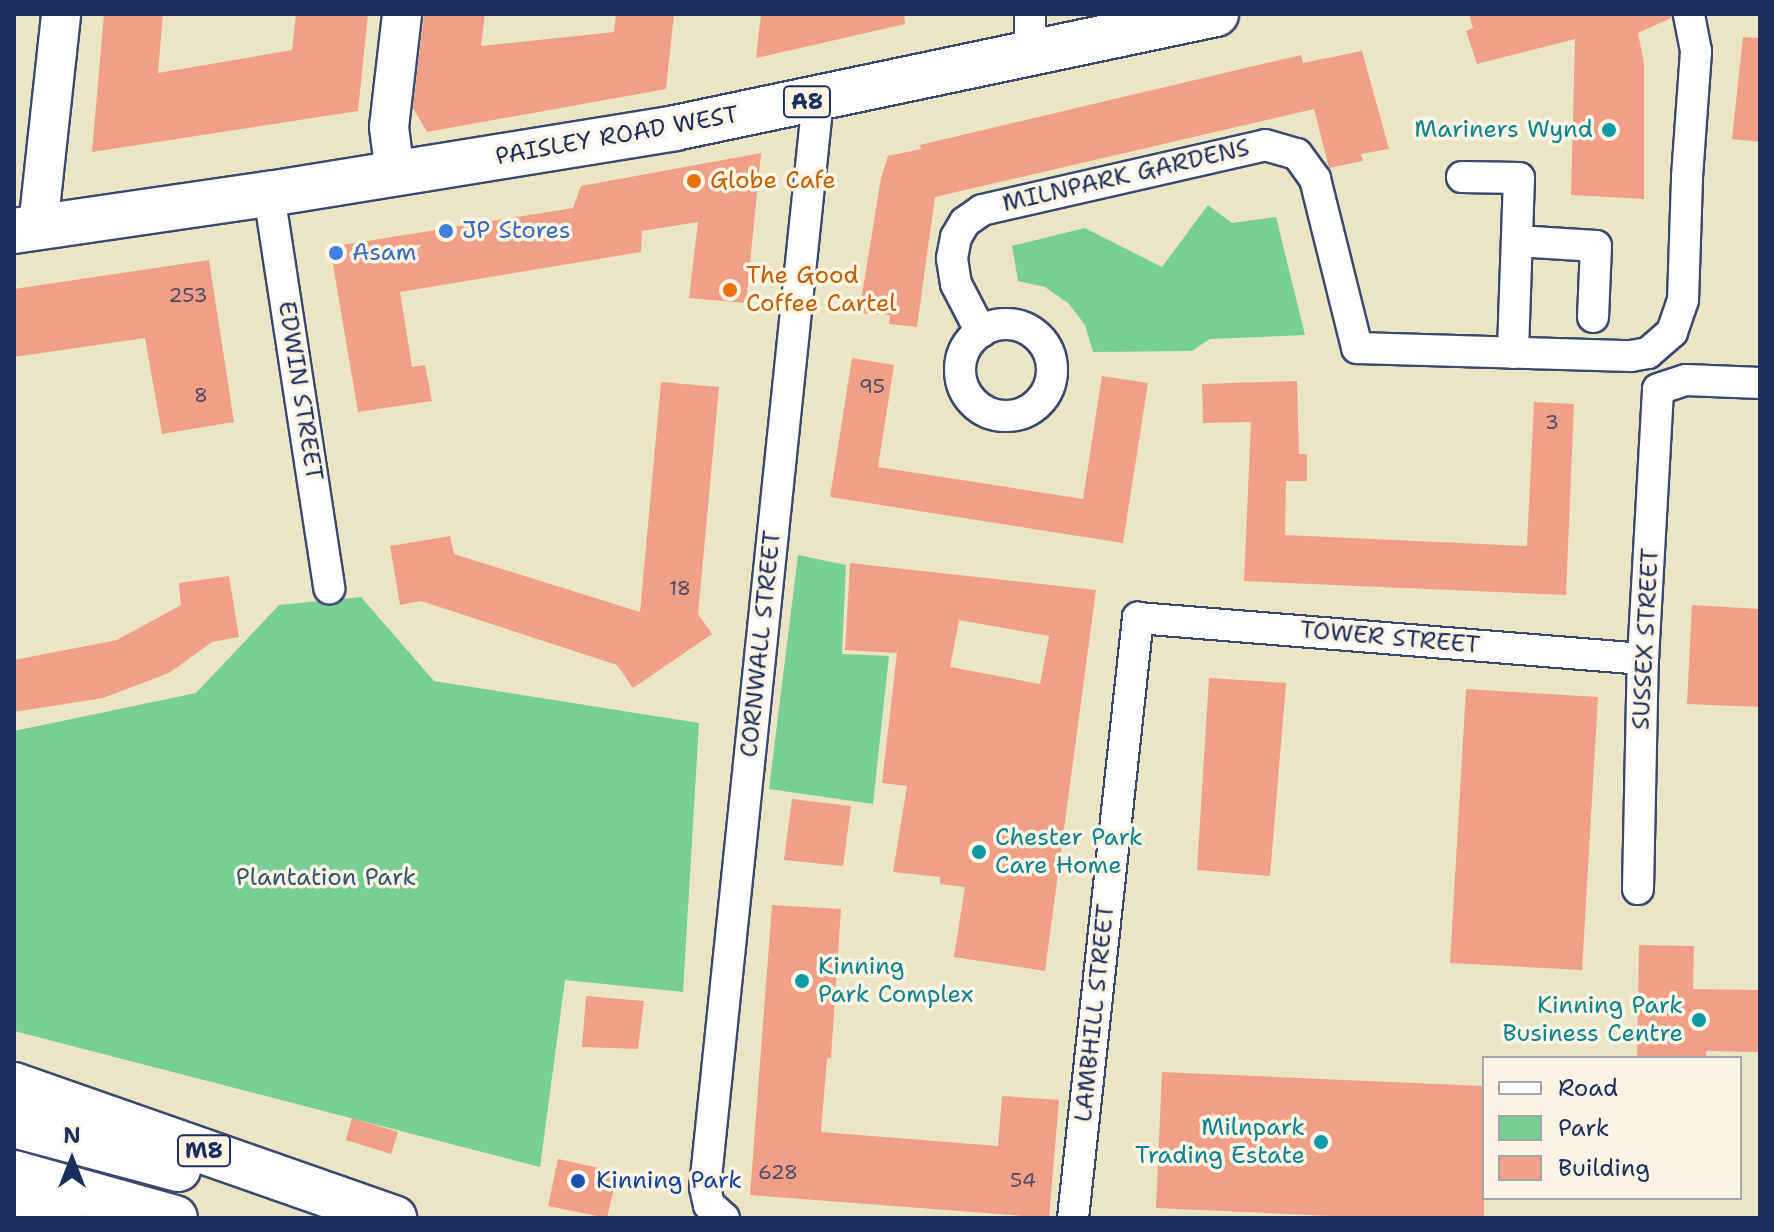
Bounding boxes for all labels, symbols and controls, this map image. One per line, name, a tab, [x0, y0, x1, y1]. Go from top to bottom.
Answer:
road number: A8	[781, 84, 833, 120]
street label: PAISLEY ROAD WEST	[493, 100, 741, 172]
place label: Mariners Wynd	[1414, 116, 1593, 144]
marker: Mariners Wynd	[1600, 121, 1618, 139]
street label: MILNPARK GARDENS	[1000, 134, 1252, 218]
place label: Globe Cafe	[710, 167, 836, 195]
marker: Globe Cafe	[685, 172, 703, 190]
place label: JP Stores	[462, 217, 571, 245]
marker: JP Stores	[437, 222, 455, 240]
place label: Asam	[352, 239, 416, 267]
marker: Asam	[327, 244, 345, 262]
place label: The Good Coffee Cartel	[746, 262, 897, 318]
marker: The Good Coffee Cartel	[721, 281, 739, 299]
house number: 253	[169, 283, 207, 307]
street label: EDWIN STREET	[272, 299, 328, 483]
house number: 95	[859, 374, 885, 398]
house number: 8	[194, 383, 208, 407]
house number: 3	[1545, 410, 1559, 434]
street label: CORNWALL STREET	[735, 529, 787, 759]
street label: SUSSEX STREET	[1627, 547, 1665, 731]
house number: 18	[669, 576, 691, 600]
street label: TOWER STREET	[1299, 616, 1481, 660]
place label: Chester Park Care Home	[995, 824, 1143, 880]
marker: Chester Park Care Home	[970, 843, 988, 861]
park label: Plantation Park	[236, 864, 416, 892]
street label: LAMBHILL STREET	[1069, 903, 1121, 1123]
place label: Kinning Park Complex	[818, 953, 974, 1009]
marker: Kinning Park Complex	[793, 972, 811, 990]
place label: Kinning Park Business Centre	[1503, 992, 1683, 1048]
marker: Kinning Park Business Centre	[1690, 1011, 1708, 1029]
legend	[1482, 1056, 1742, 1200]
text: Road	[1558, 1072, 1618, 1104]
text: Park	[1558, 1112, 1610, 1144]
place label: Milnpark Trading Estate	[1135, 1114, 1305, 1170]
north arrow	[32, 1120, 112, 1200]
text: N	[63, 1121, 81, 1150]
road number: M8	[176, 1133, 232, 1169]
marker: Milnpark Trading Estate	[1312, 1133, 1330, 1151]
text: Building	[1558, 1152, 1650, 1184]
house number: 628	[758, 1160, 798, 1184]
place label: Kinning Park	[596, 1167, 742, 1195]
house number: 54	[1010, 1168, 1036, 1192]
marker: Kinning Park	[567, 1170, 589, 1192]

